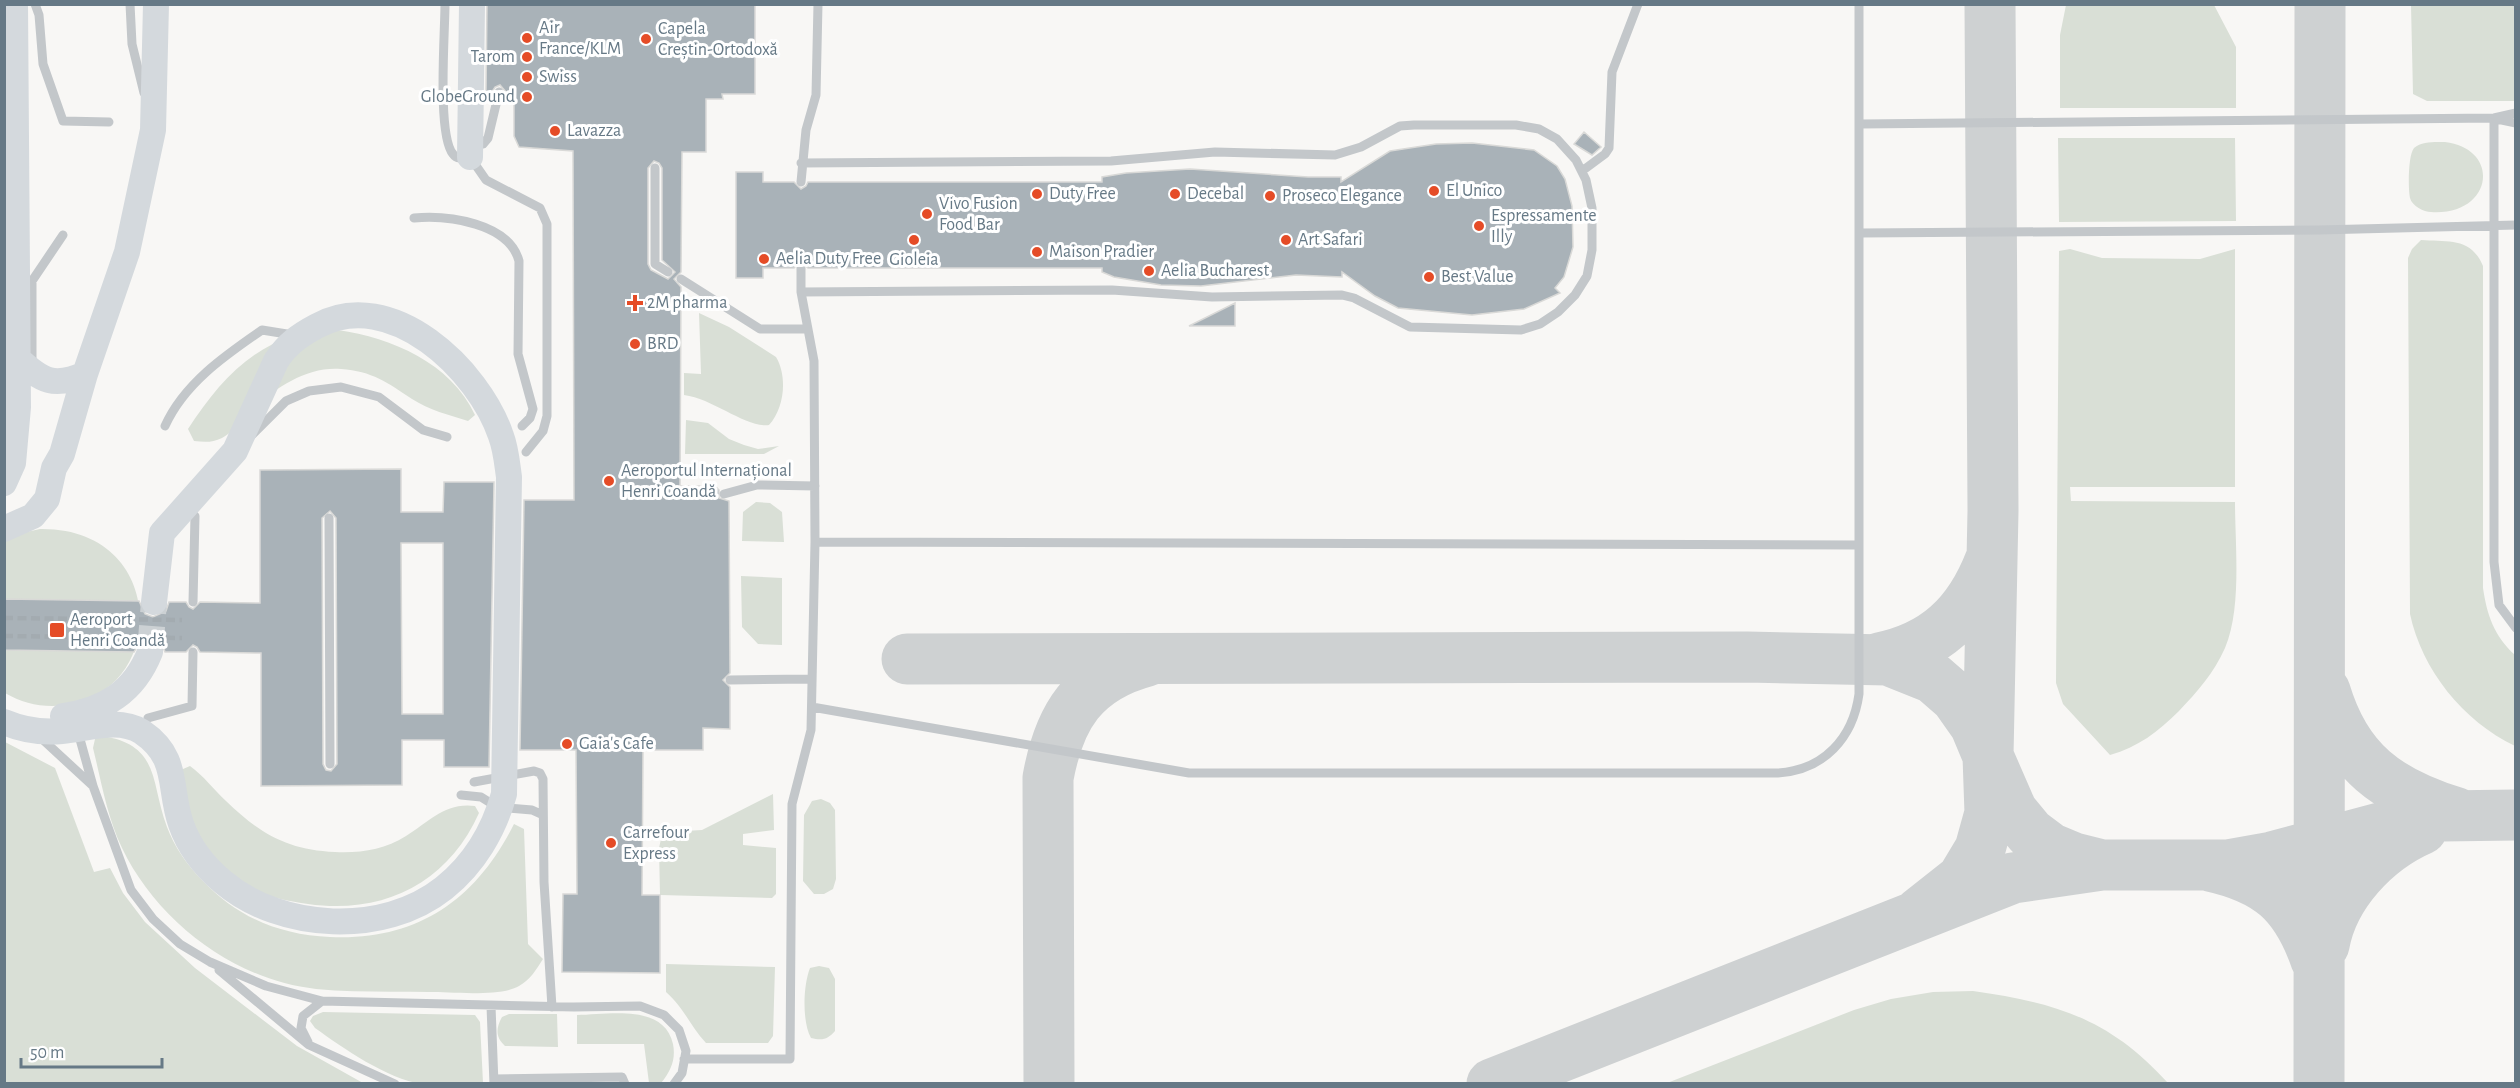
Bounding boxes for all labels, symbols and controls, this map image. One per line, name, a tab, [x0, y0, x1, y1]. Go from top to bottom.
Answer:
place label: Air France/KLM	[539, 19, 621, 58]
place label: Capela Creștin-Ortodoxă	[658, 20, 778, 60]
marker: Air France/KLM	[520, 31, 534, 45]
marker: Capela Creștin-Ortodoxă	[639, 32, 653, 46]
place label: Tarom	[470, 48, 515, 66]
marker: Tarom	[520, 50, 534, 64]
place label: Swiss	[539, 68, 577, 86]
marker: Swiss	[520, 70, 534, 84]
place label: GlobeGround	[421, 88, 515, 106]
marker: GlobeGround	[520, 90, 534, 104]
place label: Lavazza	[567, 122, 621, 140]
marker: Lavazza	[548, 124, 562, 138]
place label: El Unico	[1446, 182, 1503, 200]
marker: El Unico	[1427, 184, 1441, 198]
place label: Duty Free	[1049, 185, 1116, 203]
place label: Decebal	[1187, 185, 1244, 203]
marker: Duty Free	[1030, 187, 1044, 201]
marker: Decebal	[1168, 187, 1182, 201]
place label: Proseco Elegance	[1282, 187, 1402, 205]
marker: Proseco Elegance	[1263, 189, 1277, 203]
place label: Vivo Fusion Food Bar	[939, 195, 1018, 234]
marker: Vivo Fusion Food Bar	[920, 207, 934, 221]
place label: Espressamente Illy	[1491, 207, 1597, 246]
marker: Espressamente Illy	[1472, 219, 1486, 233]
place label: Art Safari	[1298, 231, 1363, 249]
marker: Gioleia	[907, 233, 921, 247]
marker: Art Safari	[1279, 233, 1293, 247]
place label: Maison Pradier	[1049, 243, 1154, 261]
marker: Maison Pradier	[1030, 245, 1044, 259]
place label: Aelia Duty Free	[776, 250, 881, 268]
place label: Gioleia	[889, 251, 939, 269]
marker: Aelia Duty Free	[757, 252, 771, 266]
place label: Aelia Bucharest	[1161, 262, 1269, 280]
marker: Aelia Bucharest	[1142, 264, 1156, 278]
place label: Best Value	[1441, 268, 1514, 286]
marker: Best Value	[1422, 270, 1436, 284]
place label: 2M pharma	[647, 294, 728, 312]
marker: 2M pharma	[628, 296, 642, 310]
place label: BRD	[647, 335, 678, 353]
marker: BRD	[628, 337, 642, 351]
place label: Aeroportul Internațional Henri Coandă	[621, 462, 792, 501]
marker: Aeroportul Internațional Henri Coandă	[602, 474, 616, 488]
place label: Aeroport Henri Coandă	[70, 611, 165, 650]
marker: Aeroport Henri Coandă	[48, 621, 66, 639]
place label: Gaia's Cafe	[579, 735, 654, 753]
marker: Gaia's Cafe	[560, 737, 574, 751]
place label: Carrefour Express	[623, 824, 689, 863]
marker: Carrefour Express	[604, 836, 618, 850]
scale bar	[21, 1031, 162, 1069]
text: 50 m	[30, 1044, 64, 1062]

